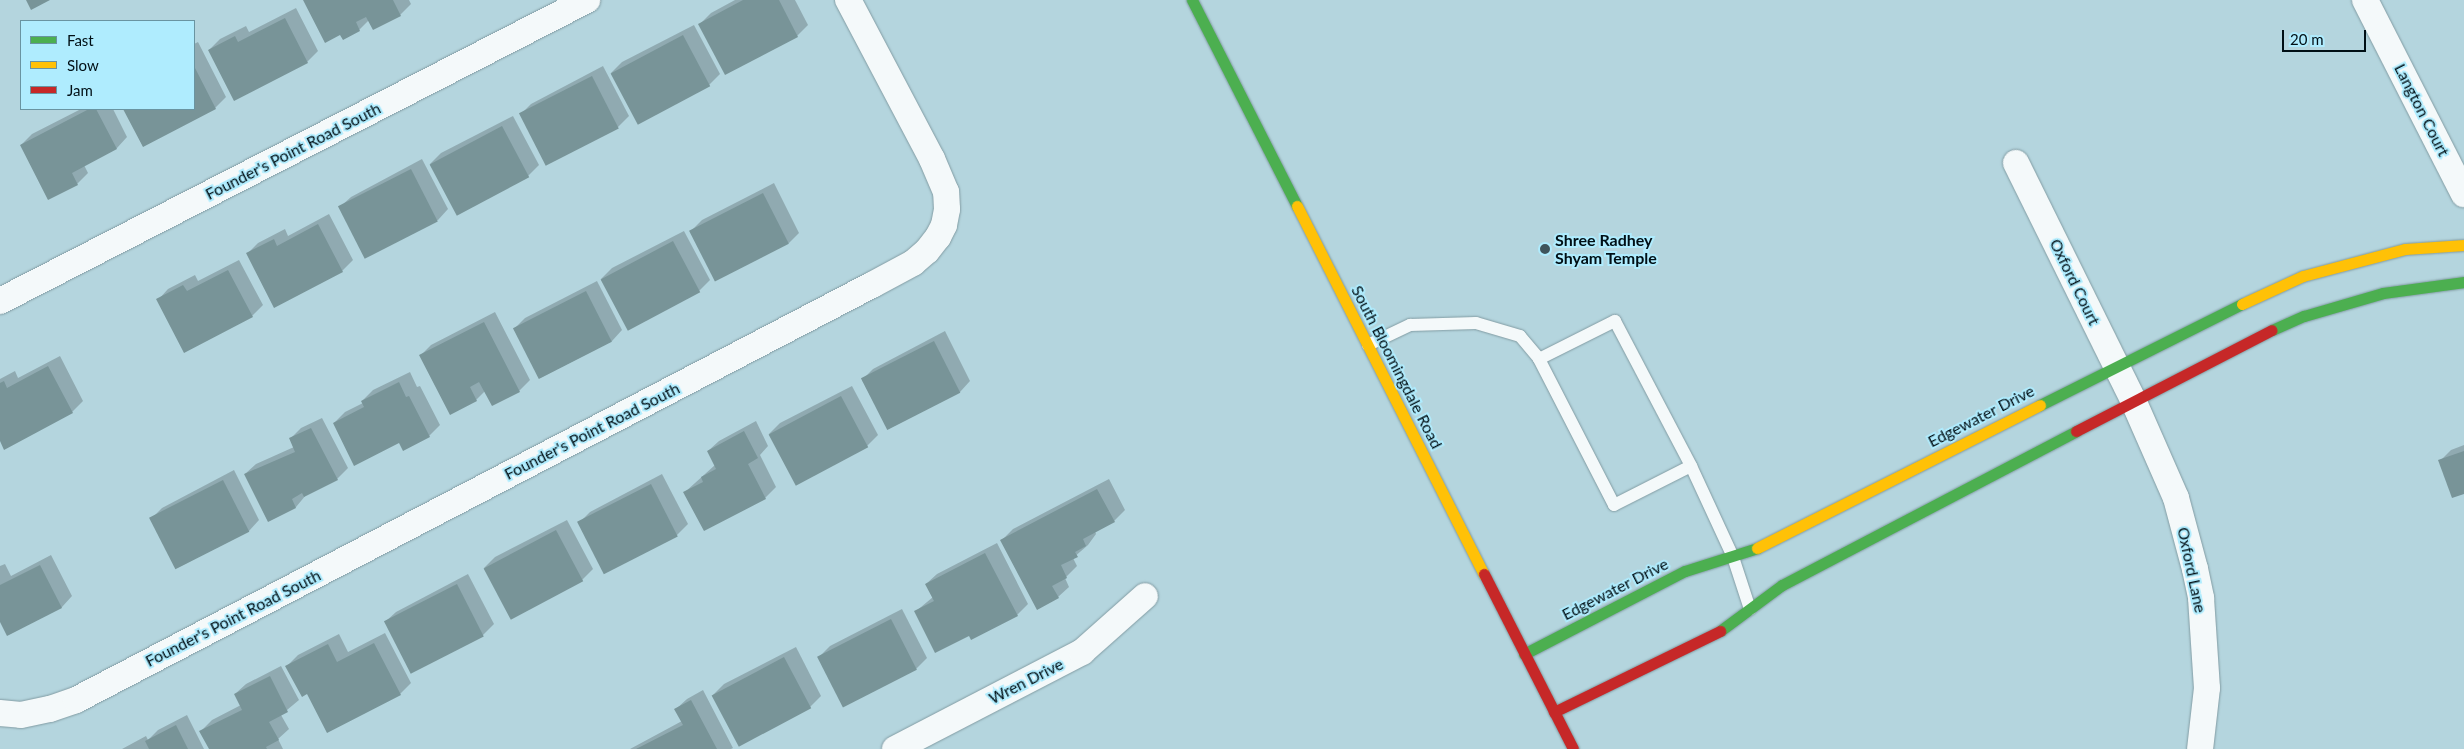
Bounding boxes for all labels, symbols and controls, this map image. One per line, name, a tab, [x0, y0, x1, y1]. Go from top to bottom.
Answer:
legend	[20, 20, 195, 110]
scale bar	[2284, 20, 2368, 52]
text: 20 m	[2290, 30, 2324, 48]
text: Fast	[67, 31, 94, 49]
text: Slow	[67, 56, 99, 74]
street label: Langton Court	[2390, 61, 2454, 159]
text: Jam	[67, 81, 93, 99]
street label: Founder's Point Road South	[202, 98, 384, 204]
place label: Shree Radhey Shyam Temple	[1555, 230, 1657, 268]
street label: Oxford Court	[2046, 236, 2104, 328]
marker: Shree Radhey Shyam Temple	[1539, 243, 1551, 255]
street label: South Bloomingdale Road	[1348, 282, 1446, 452]
street label: Founder's Point Road South	[501, 378, 683, 484]
street label: Edgewater Drive	[1925, 381, 2037, 451]
street label: Oxford Lane	[2174, 525, 2210, 615]
street label: Edgewater Drive	[1559, 554, 1671, 624]
street label: Founder's Point Road South	[142, 565, 324, 671]
street label: Wren Drive	[986, 654, 1066, 708]

